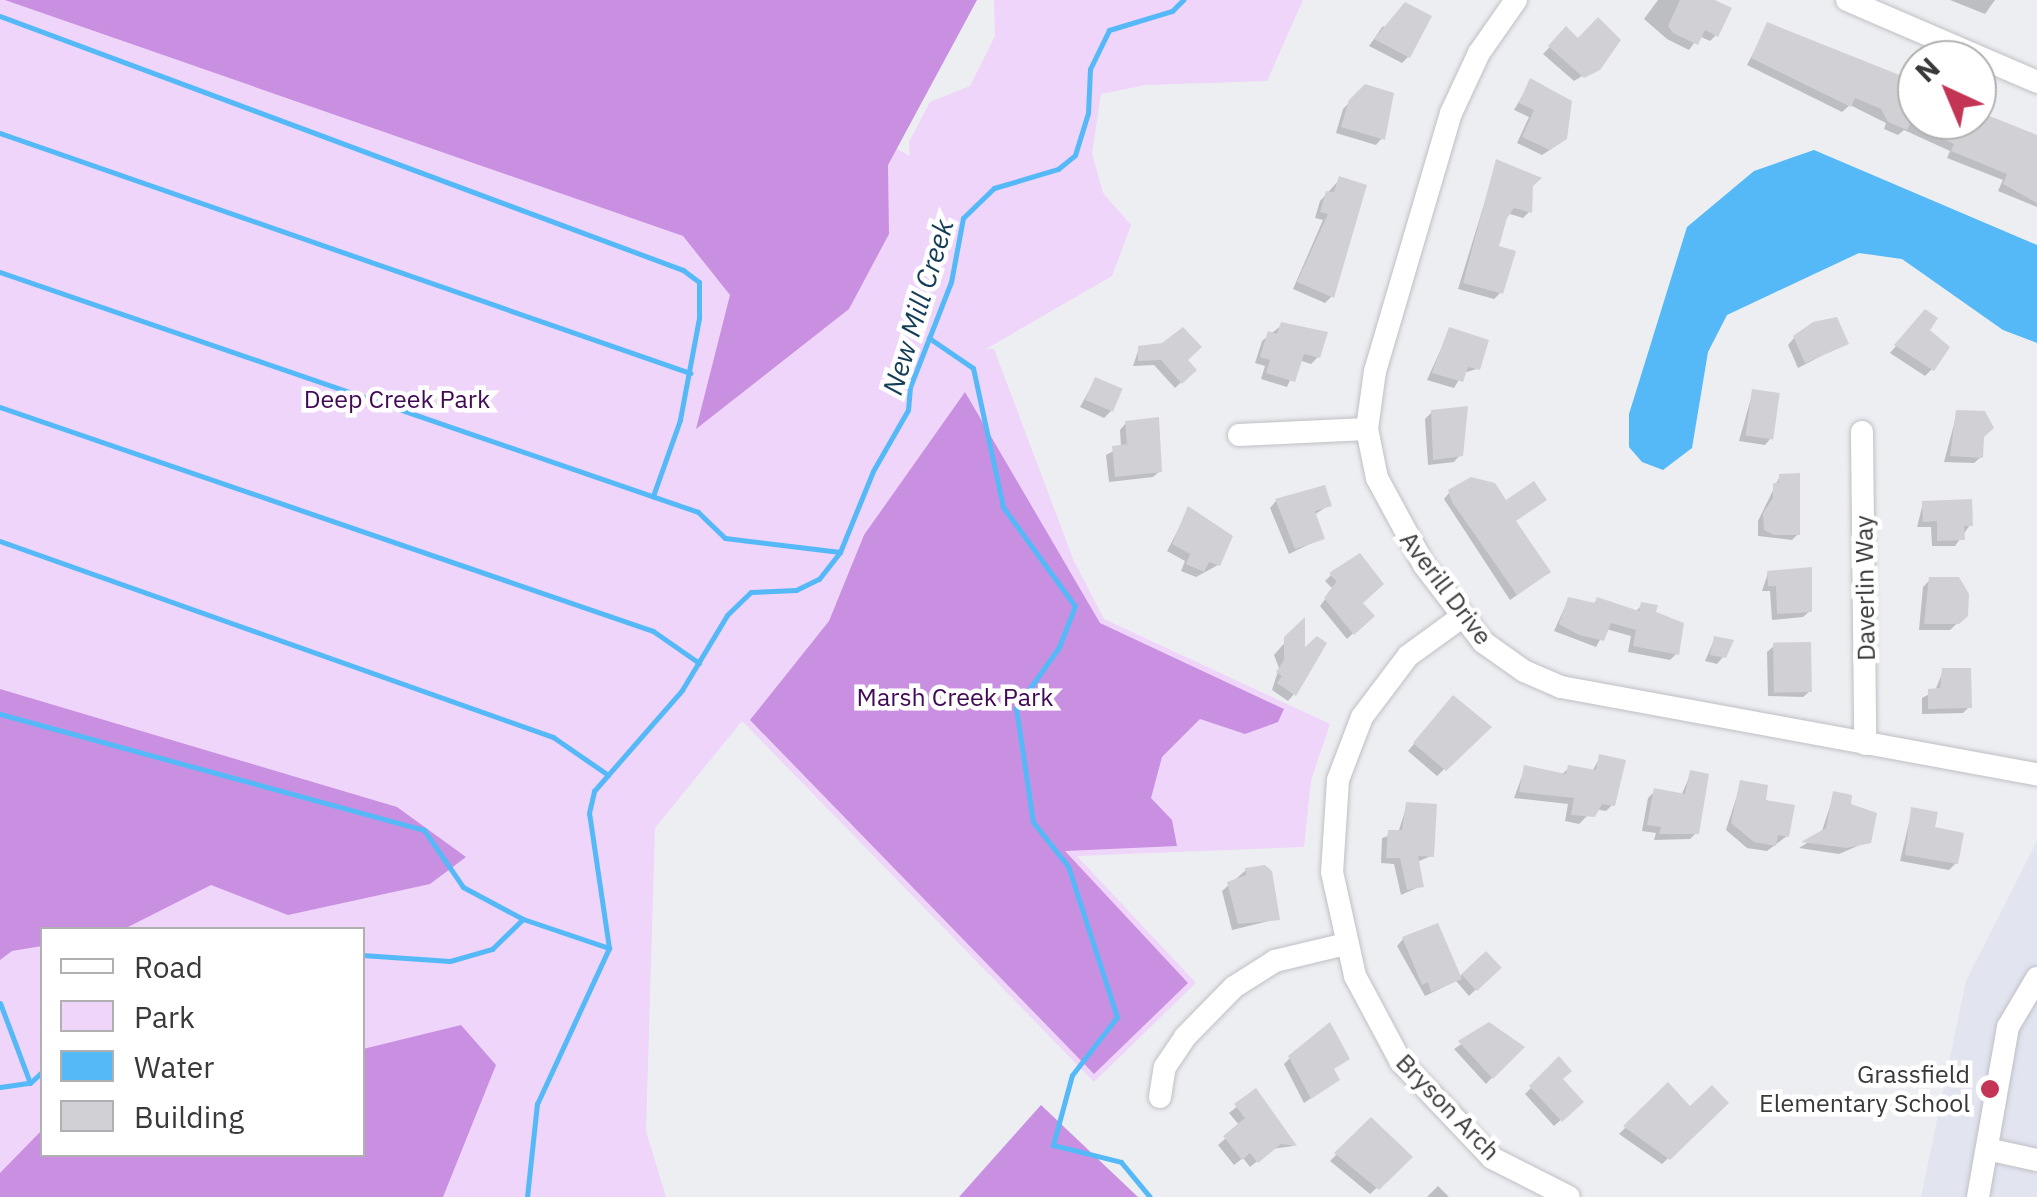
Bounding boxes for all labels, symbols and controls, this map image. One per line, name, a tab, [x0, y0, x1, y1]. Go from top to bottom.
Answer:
north arrow	[1897, 40, 1997, 140]
text: N	[1907, 49, 1947, 90]
water label: New Mill Creek	[875, 215, 961, 399]
park label: Deep Creek Park	[304, 384, 490, 414]
street label: Daverlin Way	[1849, 515, 1881, 661]
street label: Averill Drive	[1394, 525, 1498, 651]
park label: Marsh Creek Park	[857, 682, 1053, 712]
legend	[40, 927, 365, 1157]
text: Road	[134, 947, 203, 986]
text: Park	[134, 997, 195, 1036]
text: Water	[134, 1047, 214, 1086]
street label: Bryson Arch	[1390, 1048, 1506, 1166]
place label: Grassfield Elementary School	[1759, 1060, 1970, 1119]
marker: Grassfield Elementary School	[1979, 1078, 2001, 1100]
text: Building	[134, 1097, 244, 1136]

